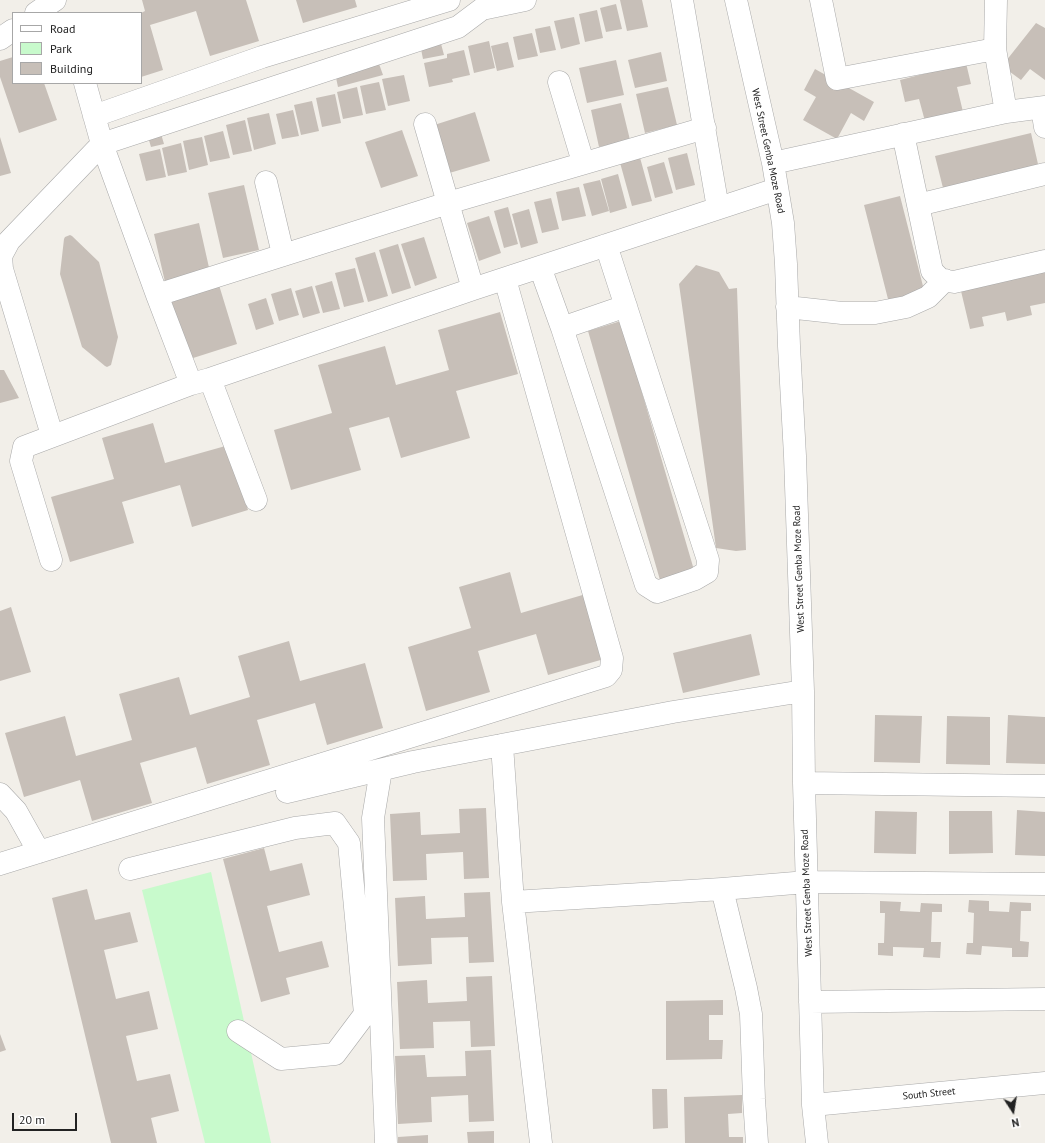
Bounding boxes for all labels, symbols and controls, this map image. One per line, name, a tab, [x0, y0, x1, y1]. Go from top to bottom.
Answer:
legend	[12, 12, 142, 84]
text: Road	[50, 21, 75, 36]
text: Park	[50, 41, 72, 56]
text: Building	[50, 61, 93, 76]
street label: West Street Genba Moze Road	[749, 87, 787, 215]
street label: West Street Genba Moze Road	[791, 505, 807, 633]
street label: West Street Genba Moze Road	[799, 829, 815, 957]
street label: South Street	[902, 1085, 956, 1103]
north arrow	[993, 1091, 1033, 1131]
scale bar	[14, 1105, 79, 1131]
text: 20 m	[19, 1112, 45, 1127]
text: N	[1011, 1115, 1020, 1130]

